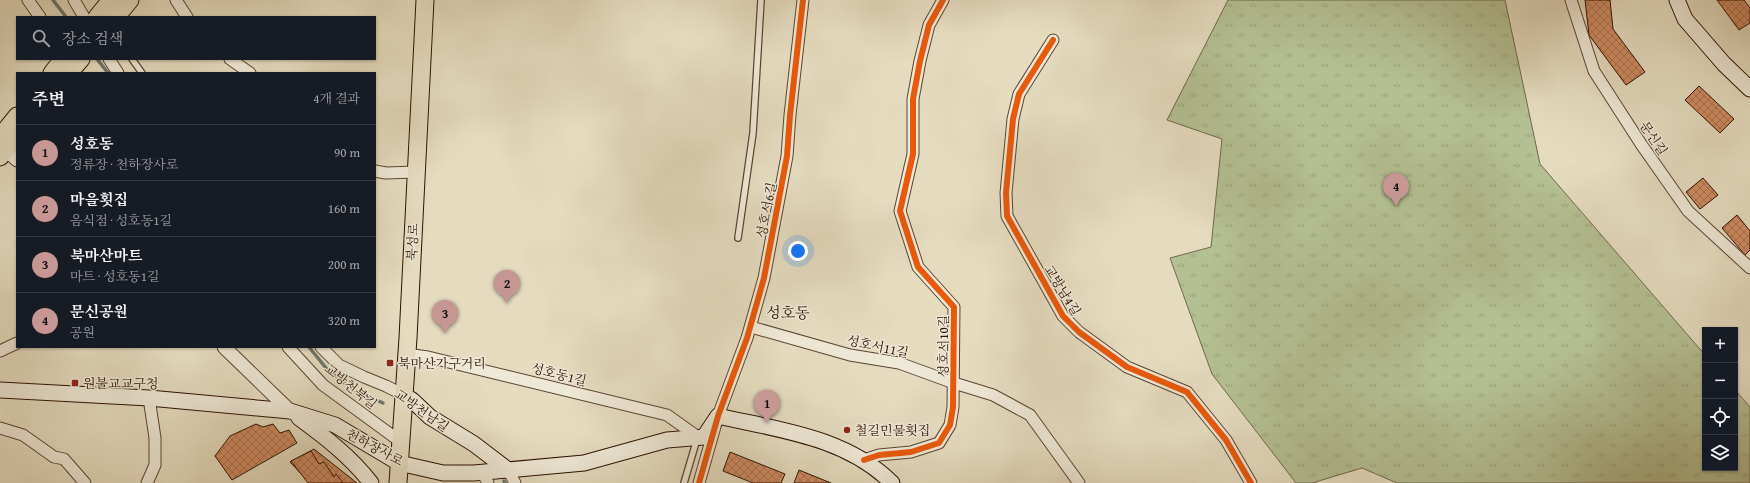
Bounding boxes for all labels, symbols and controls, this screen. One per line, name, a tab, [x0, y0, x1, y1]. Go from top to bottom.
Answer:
search box	[16, 16, 376, 60]
icon: search	[30, 27, 52, 49]
text: 장소 검색	[62, 28, 123, 49]
text: 주변	[32, 86, 65, 111]
text: 4개 결과	[313, 89, 360, 108]
street label: 문신길	[1635, 117, 1672, 159]
text: 성호동	[70, 133, 113, 154]
text: 1	[42, 143, 48, 162]
text: 90 m	[334, 143, 360, 162]
text: 정류장 · 천하장사로	[70, 155, 178, 174]
pin: 4	[1383, 173, 1409, 206]
street label: 성호서6길	[752, 181, 781, 240]
text: 마을횟집	[70, 189, 128, 210]
text: 2	[42, 199, 48, 218]
text: 160 m	[328, 199, 360, 218]
text: 음식점 · 성호동1길	[70, 211, 172, 230]
street label: 북성로	[402, 222, 423, 261]
your location	[788, 241, 808, 261]
text: 북마산마트	[70, 245, 142, 266]
text: 3	[42, 255, 48, 274]
text: 200 m	[328, 255, 360, 274]
street label: 교방남4길	[1040, 261, 1086, 319]
text: 마트 · 성호동1길	[70, 267, 160, 286]
pin: 2	[494, 270, 520, 303]
pin: 3	[432, 300, 458, 333]
text: 문신공원	[70, 301, 128, 322]
district label: 성호동	[766, 302, 810, 323]
text: 4	[42, 311, 48, 330]
text: 320 m	[328, 311, 360, 330]
street label: 성호서10길	[934, 315, 953, 377]
text: 공원	[70, 323, 95, 342]
map controls	[1702, 327, 1738, 471]
button: +	[1702, 327, 1738, 363]
street label: 성호서11길	[845, 331, 911, 362]
place label: 북마산가구거리	[398, 354, 486, 373]
marker: 북마산가구거리	[385, 358, 395, 368]
street label: 성호동1길	[529, 358, 589, 391]
street label: 교방천북길	[320, 359, 381, 414]
button: −	[1702, 363, 1738, 399]
place label: 원불교교구청	[83, 374, 158, 393]
marker: 원불교교구청	[70, 378, 80, 388]
street label: 교방천남길	[391, 385, 453, 436]
pin: 1	[754, 390, 780, 423]
button: locate	[1702, 399, 1738, 435]
place label: 철길민물횟집	[855, 421, 930, 440]
street label: 천하장사로	[343, 424, 407, 471]
marker: 철길민물횟집	[842, 425, 852, 435]
button: layers	[1702, 435, 1738, 471]

